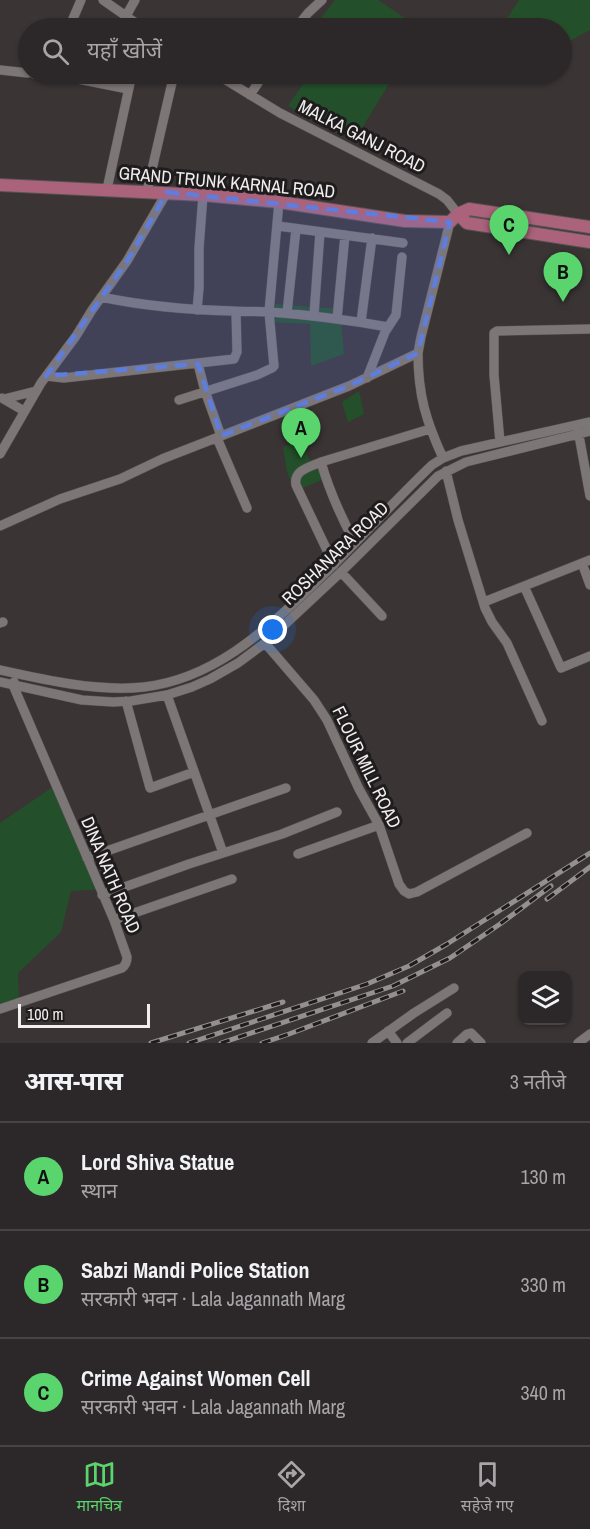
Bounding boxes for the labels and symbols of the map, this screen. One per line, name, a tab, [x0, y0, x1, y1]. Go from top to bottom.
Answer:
street label: MALKA GANJ ROAD	[294, 93, 430, 179]
street label: GRAND TRUNK KARNAL ROAD	[118, 160, 336, 204]
pin: C	[490, 206, 528, 255]
pin: B	[544, 252, 582, 302]
pin: A	[282, 408, 320, 458]
street label: ROSHANARA ROAD	[276, 496, 394, 610]
your location	[258, 615, 287, 644]
street label: FLOUR MILL ROAD	[327, 702, 407, 832]
street label: DINA NATH ROAD	[75, 813, 147, 937]
scale bar	[18, 1001, 150, 1028]

